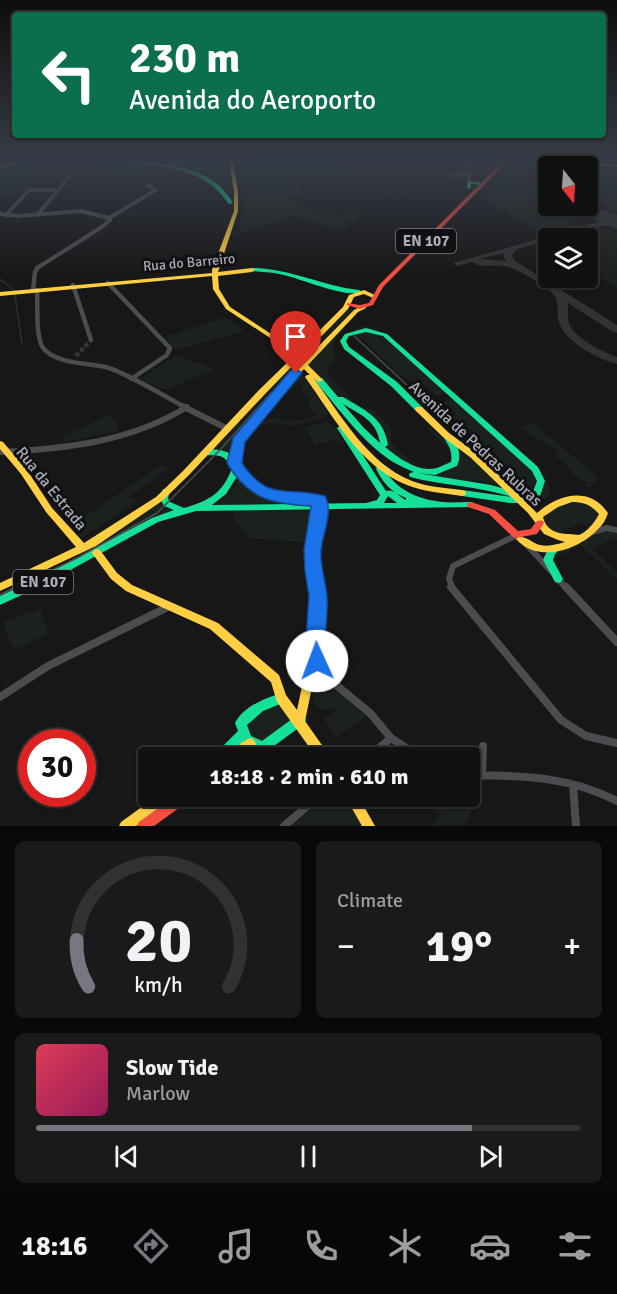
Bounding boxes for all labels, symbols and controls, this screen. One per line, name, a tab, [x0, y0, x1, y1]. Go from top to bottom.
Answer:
text: 230 m	[129, 33, 240, 84]
icon: left	[30, 36, 108, 114]
text: Avenida do Aeroporto	[129, 84, 376, 117]
north arrow	[538, 156, 598, 216]
map controls	[538, 156, 598, 288]
button: layers	[538, 228, 598, 288]
road number: EN 107	[396, 229, 456, 253]
street label: Rua do Barreiro	[142, 250, 236, 275]
pin	[270, 311, 321, 373]
icon: arrive	[279, 320, 312, 353]
street label: Avenida de Pedras Rubras	[405, 377, 546, 511]
street label: Rua da Estrada	[11, 443, 91, 534]
road number: EN 107	[13, 570, 73, 594]
position arrow	[285, 629, 349, 693]
speed limit sign: 30	[18, 729, 96, 807]
text: 18:18 · 2 min · 610 m	[209, 763, 409, 790]
text: Climate	[337, 888, 403, 913]
text: 20	[124, 902, 192, 979]
text: 19°	[426, 919, 492, 974]
text: −	[337, 926, 355, 967]
text: +	[563, 926, 581, 967]
text: km/h	[134, 972, 182, 998]
text: Slow Tide	[126, 1054, 218, 1081]
text: Marlow	[126, 1081, 190, 1106]
icon: previous	[110, 1140, 143, 1173]
icon: pause	[292, 1140, 325, 1173]
icon: next	[474, 1140, 507, 1173]
icon: directions	[130, 1225, 172, 1267]
icon: music	[215, 1225, 257, 1267]
icon: phone	[300, 1225, 342, 1267]
icon: climate	[384, 1225, 426, 1267]
icon: car	[469, 1225, 511, 1267]
icon: filters	[554, 1225, 596, 1267]
text: 18:16	[21, 1230, 88, 1263]

